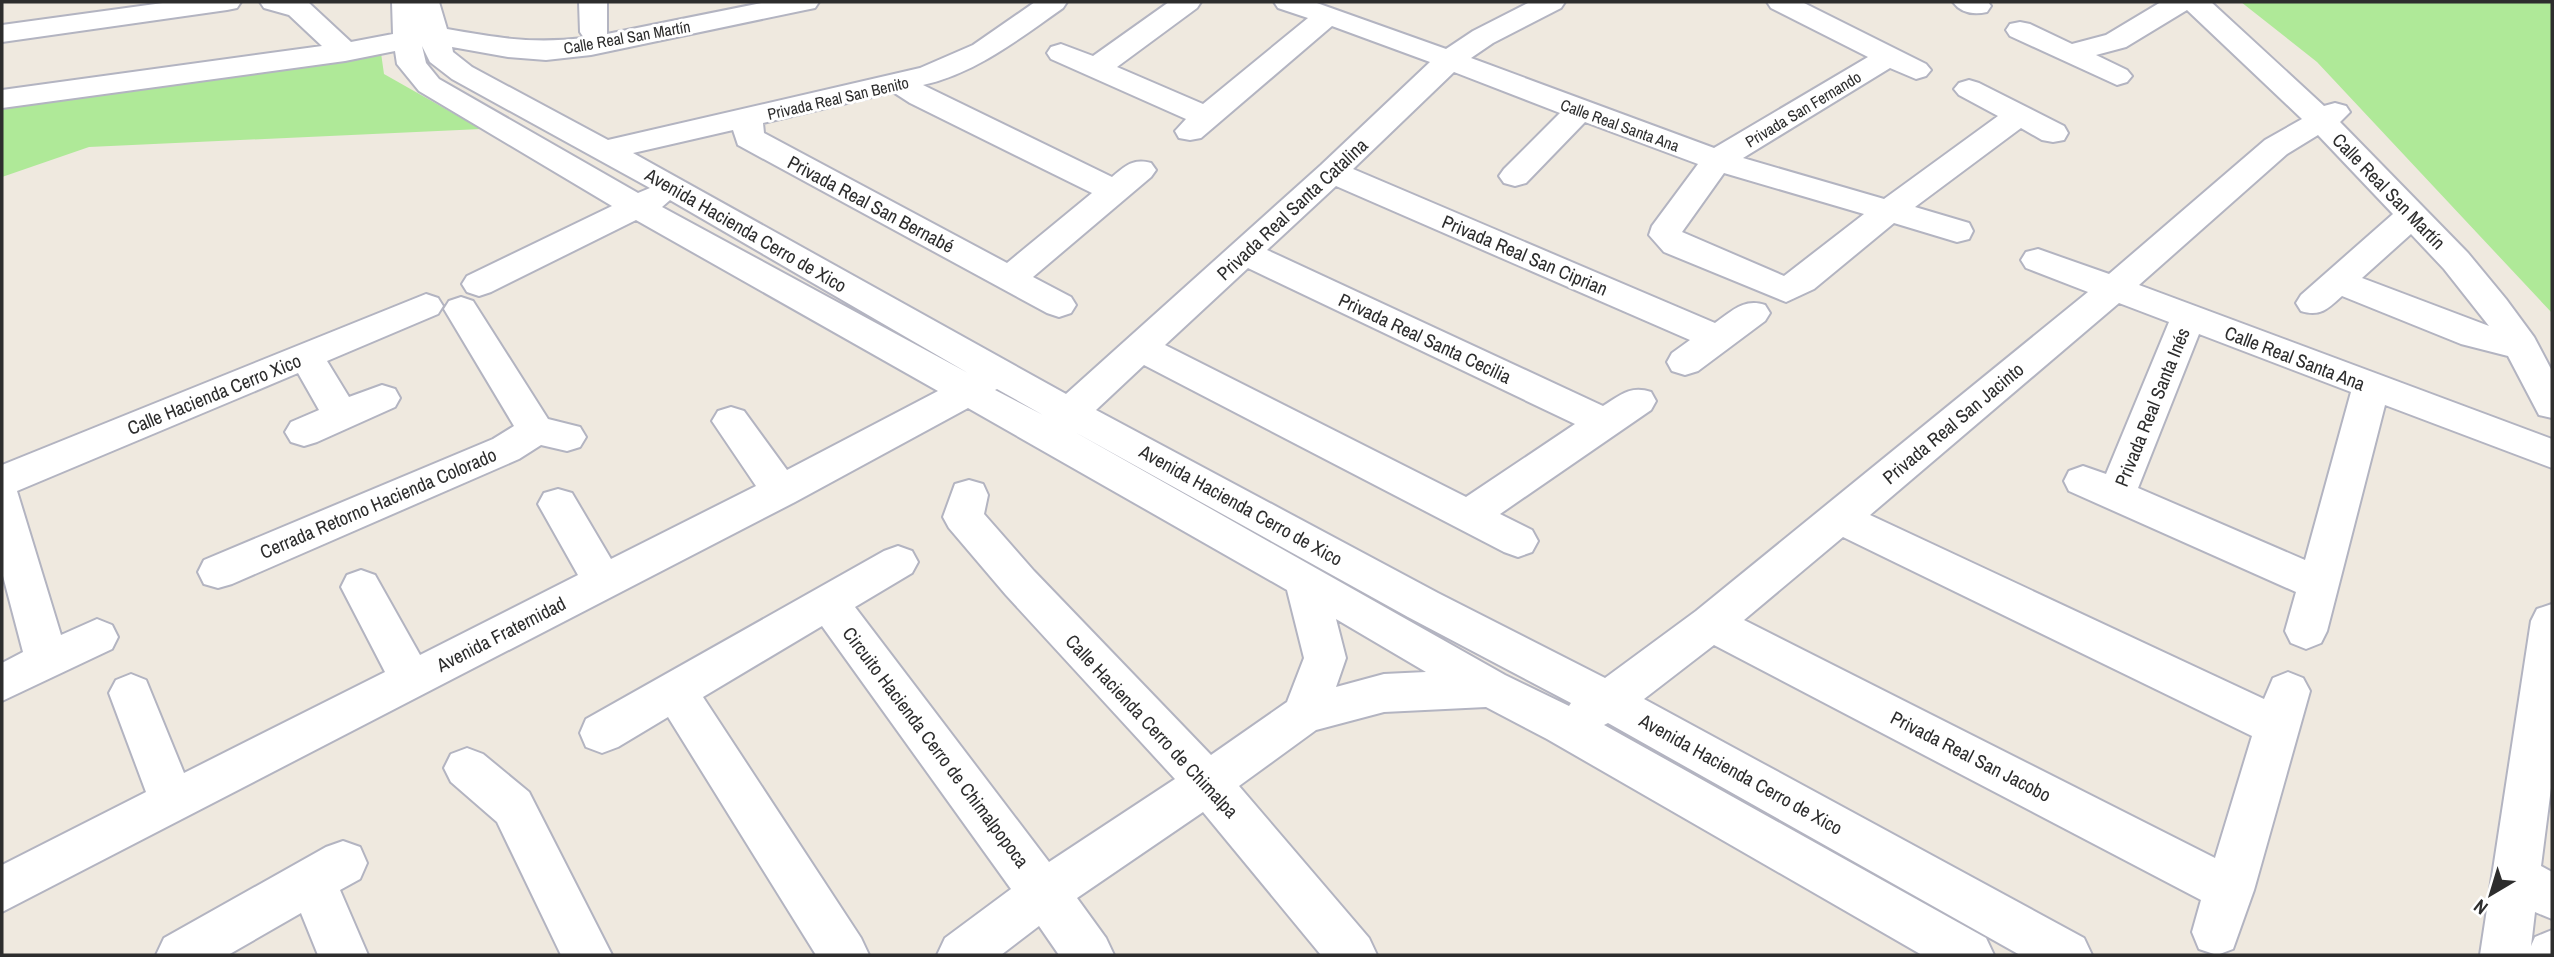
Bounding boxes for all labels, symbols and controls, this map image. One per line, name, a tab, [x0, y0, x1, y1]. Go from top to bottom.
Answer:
street label: Calle Real San Martín	[562, 15, 692, 59]
street label: Privada San Fernando	[1741, 66, 1865, 152]
street label: Privada Real San Benito	[765, 71, 911, 125]
street label: Calle Real Santa Ana	[1558, 93, 1683, 157]
street label: Calle Real San Martín	[2327, 127, 2451, 255]
street label: Privada Real Santa Catalina	[1211, 132, 1373, 286]
street label: Privada Real San Bernabé	[783, 149, 959, 259]
street label: Avenida Hacienda Cerro de Xico	[640, 161, 851, 298]
street label: Privada Real San Ciprian	[1438, 208, 1612, 302]
street label: Privada Real Santa Cecilia	[1334, 287, 1516, 390]
street label: Calle Real Santa Ana	[2221, 319, 2369, 397]
street label: Privada Real Santa Inés	[2108, 324, 2196, 490]
street label: Calle Hacienda Cerro Xico	[123, 347, 305, 441]
street label: Privada Real San Jacinto	[1877, 356, 2029, 490]
street label: Avenida Hacienda Cerro de Xico	[1134, 438, 1347, 572]
street label: Cerrada Retorno Hacienda Colorado	[256, 441, 500, 565]
street label: Avenida Fraternidad	[431, 590, 570, 678]
street label: Circuito Hacienda Cerro de Chimalpopoca	[837, 621, 1035, 873]
street label: Calle Hacienda Cerro de Chimalpa	[1060, 628, 1244, 824]
street label: Privada Real San Jacobo	[1886, 704, 2056, 808]
street label: Avenida Hacienda Cerro de Xico	[1634, 707, 1847, 841]
north arrow	[2456, 859, 2526, 929]
text: N	[2468, 894, 2493, 921]

